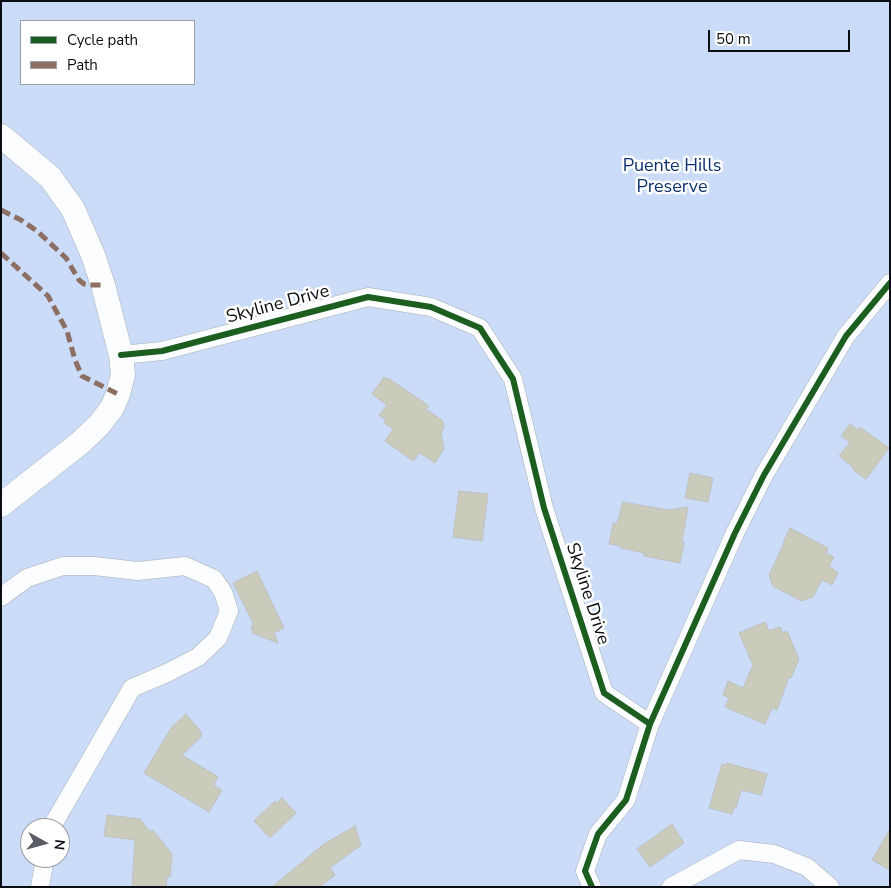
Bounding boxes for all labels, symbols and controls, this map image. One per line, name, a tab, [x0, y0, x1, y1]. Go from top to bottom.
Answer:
legend	[20, 20, 195, 85]
scale bar	[711, 20, 854, 52]
text: 50 m	[716, 29, 751, 49]
text: Cycle path	[67, 30, 138, 50]
text: Path	[67, 55, 98, 75]
park label: Puente Hills Preserve	[623, 156, 721, 198]
street label: Skyline Drive	[224, 281, 332, 329]
street label: Skyline Drive	[560, 540, 614, 648]
north arrow	[20, 818, 70, 868]
text: N	[49, 838, 69, 851]

